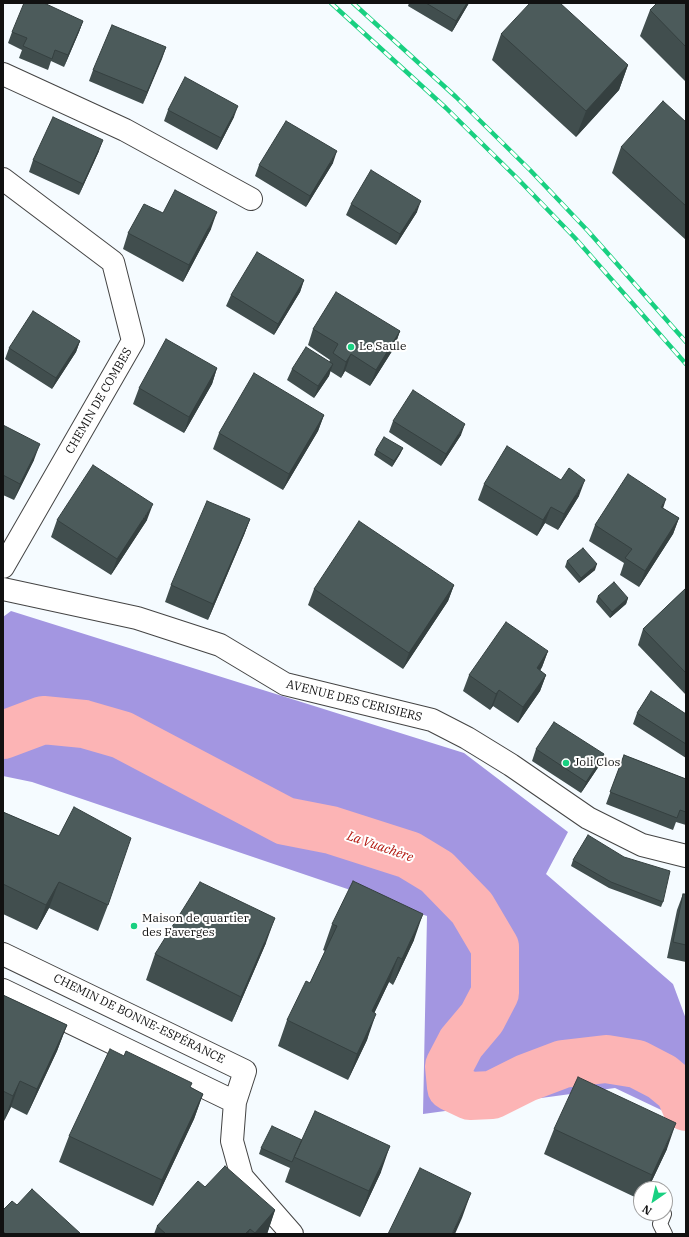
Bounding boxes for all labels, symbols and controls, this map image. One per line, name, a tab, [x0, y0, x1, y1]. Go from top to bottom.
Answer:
place label: Le Saule	[359, 340, 406, 354]
marker: Le Saule	[346, 342, 356, 352]
street label: CHEMIN DE COMBES	[63, 345, 135, 457]
street label: AVENUE DES CERISIERS	[285, 677, 423, 725]
place label: Joli Clos	[574, 756, 620, 770]
marker: Joli Clos	[561, 758, 571, 768]
water label: La Vuachère	[345, 828, 415, 866]
place label: Maison de quartier des Faverges	[142, 912, 249, 940]
marker: Maison de quartier des Faverges	[129, 921, 139, 931]
street label: CHEMIN DE BONNE-ESPÉRANCE	[51, 971, 227, 1067]
north arrow	[633, 1181, 673, 1221]
text: N	[639, 1202, 654, 1218]

